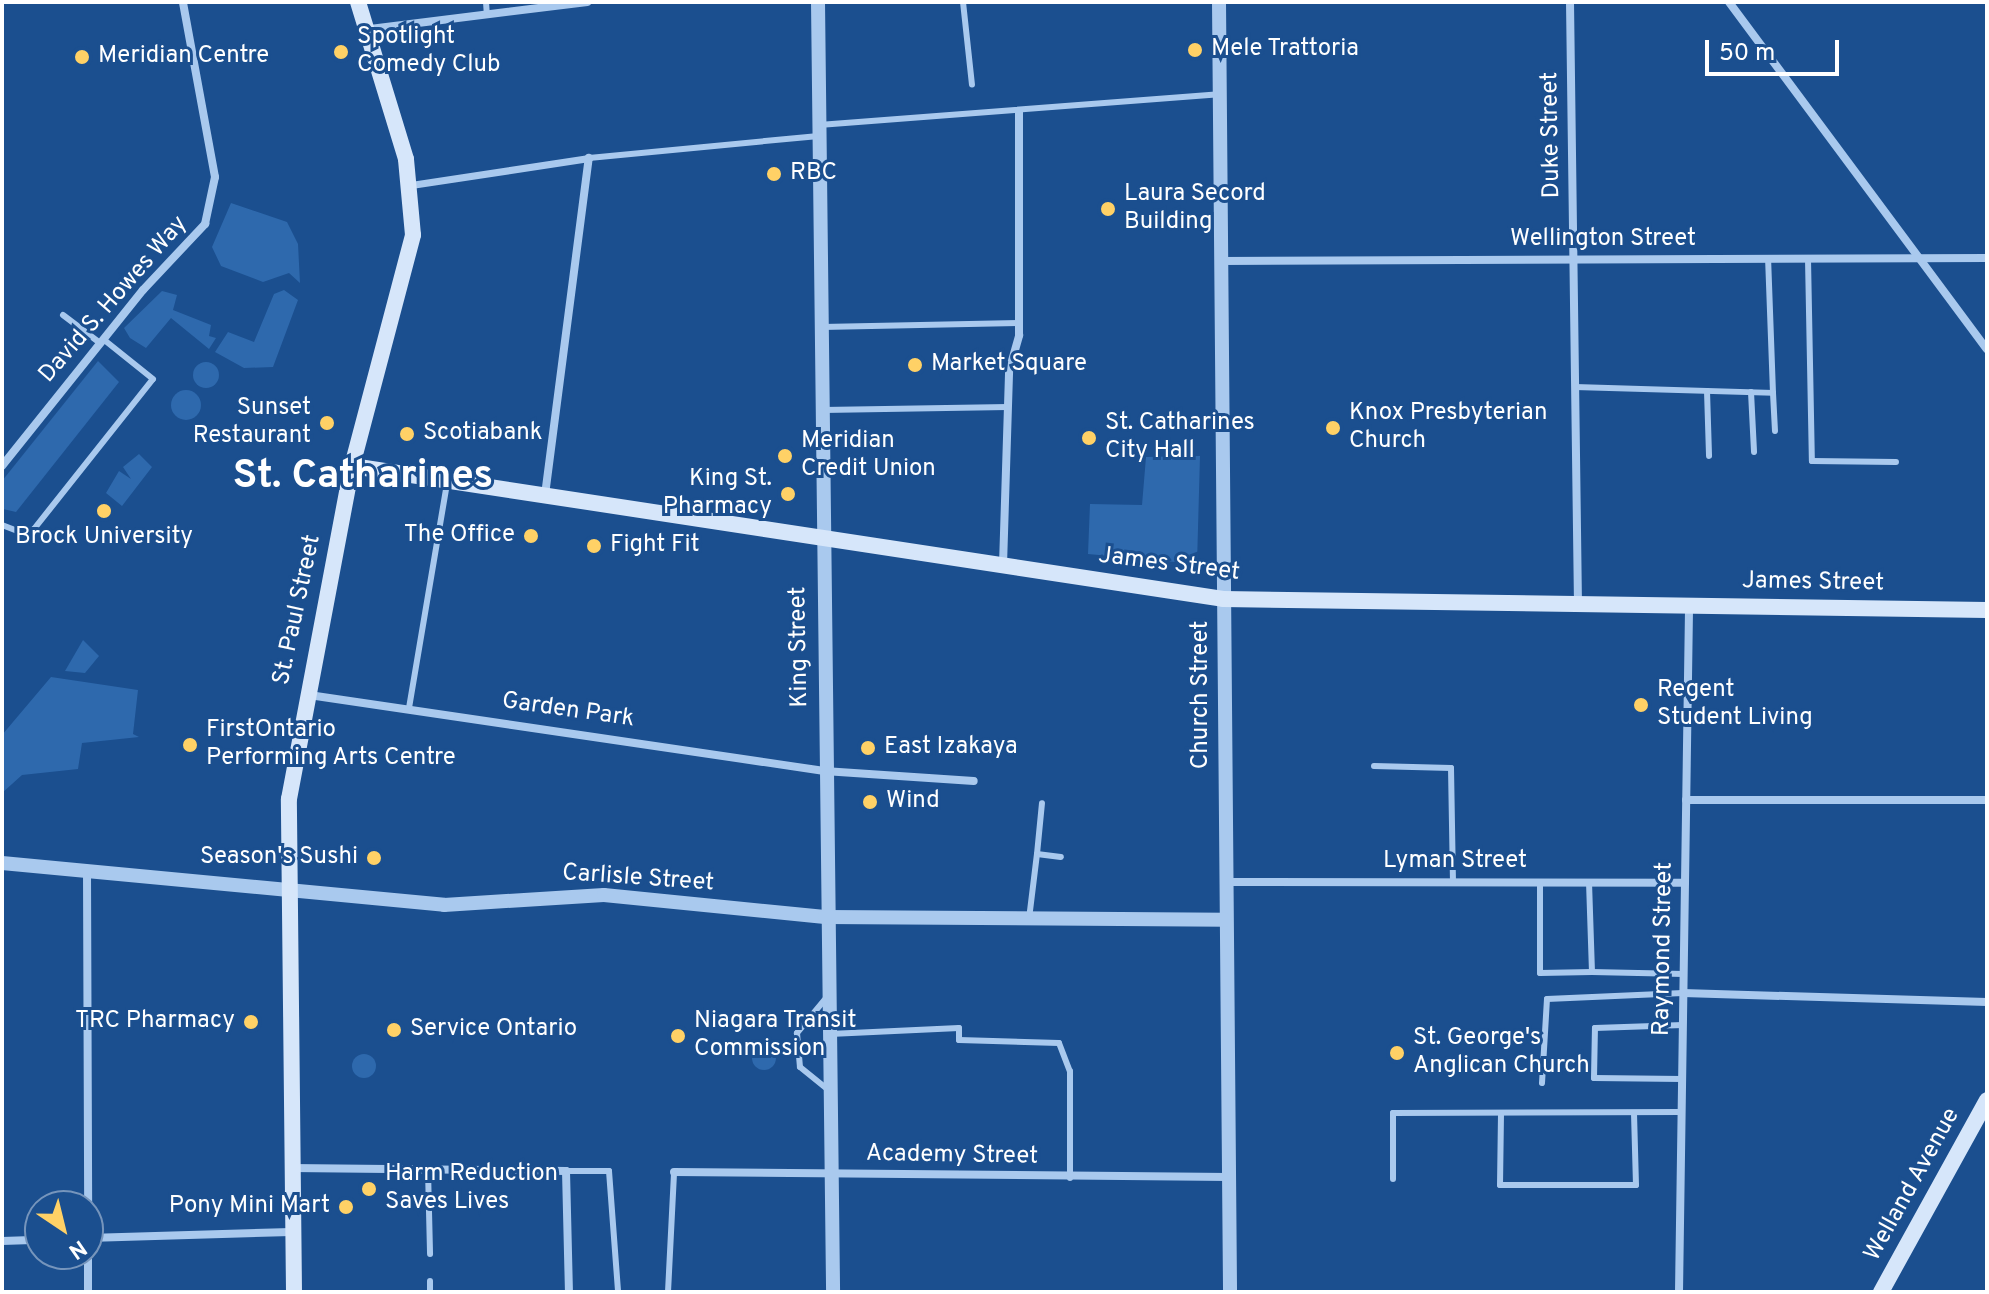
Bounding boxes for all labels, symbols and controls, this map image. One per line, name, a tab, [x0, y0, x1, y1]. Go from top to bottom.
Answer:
place label: Spotlight Comedy Club	[357, 24, 501, 80]
scale bar	[1709, 24, 1843, 74]
place label: Mele Trattoria	[1211, 36, 1360, 64]
text: 50 m	[1719, 39, 1775, 69]
marker: Mele Trattoria	[1186, 41, 1204, 59]
place label: Meridian Centre	[98, 43, 269, 71]
marker: Spotlight Comedy Club	[332, 43, 350, 61]
marker: Meridian Centre	[73, 48, 91, 66]
street label: Duke Street	[1536, 71, 1568, 199]
place label: RBC	[790, 160, 837, 188]
marker: RBC	[765, 165, 783, 183]
place label: Laura Secord Building	[1124, 181, 1266, 237]
marker: Laura Secord Building	[1099, 200, 1117, 218]
street label: David S. Howes Way	[33, 210, 195, 390]
street label: Wellington Street	[1510, 226, 1696, 254]
place label: Market Square	[931, 351, 1087, 379]
marker: Market Square	[906, 356, 924, 374]
place label: Sunset Restaurant	[193, 395, 311, 451]
place label: Knox Presbyterian Church	[1349, 400, 1547, 456]
place label: St. Catharines City Hall	[1105, 410, 1255, 466]
marker: Sunset Restaurant	[318, 414, 336, 432]
marker: Knox Presbyterian Church	[1324, 419, 1342, 437]
place label: Scotiabank	[423, 420, 543, 448]
marker: Scotiabank	[398, 425, 416, 443]
place label: Meridian Credit Union	[801, 428, 936, 484]
marker: St. Catharines City Hall	[1080, 429, 1098, 447]
marker: Meridian Credit Union	[776, 447, 794, 465]
district label: St. Catharines	[233, 453, 493, 501]
place label: King St. Pharmacy	[663, 466, 772, 522]
marker: King St. Pharmacy	[779, 485, 797, 503]
marker: Brock University	[95, 502, 113, 520]
place label: The Office	[404, 522, 515, 550]
place label: Brock University	[15, 524, 193, 552]
marker: The Office	[522, 527, 540, 545]
street label: St. Paul Street	[268, 532, 328, 688]
place label: Fight Fit	[610, 532, 700, 560]
marker: Fight Fit	[585, 537, 603, 555]
street label: James Street	[1097, 542, 1241, 588]
street label: James Street	[1742, 567, 1884, 599]
street label: King Street	[785, 586, 815, 708]
street label: Church Street	[1188, 621, 1216, 769]
place label: Regent Student Living	[1657, 677, 1813, 733]
street label: Garden Park	[500, 687, 636, 735]
marker: Regent Student Living	[1632, 696, 1650, 714]
place label: FirstOntario Performing Arts Centre	[206, 717, 457, 773]
place label: East Izakaya	[884, 734, 1018, 762]
marker: FirstOntario Performing Arts Centre	[181, 736, 199, 754]
marker: East Izakaya	[859, 739, 877, 757]
place label: Wind	[886, 788, 940, 816]
marker: Wind	[861, 793, 879, 811]
place label: Season's Sushi	[200, 844, 358, 872]
street label: Lyman Street	[1383, 848, 1527, 876]
marker: Season's Sushi	[365, 849, 383, 867]
street label: Carlisle Street	[561, 859, 715, 899]
street label: Raymond Street	[1648, 862, 1680, 1036]
place label: TRC Pharmacy	[75, 1008, 235, 1036]
place label: Niagara Transit Commission	[694, 1008, 857, 1064]
marker: TRC Pharmacy	[242, 1013, 260, 1031]
place label: Service Ontario	[410, 1016, 577, 1044]
marker: Service Ontario	[385, 1021, 403, 1039]
place label: St. George's Anglican Church	[1413, 1025, 1590, 1081]
marker: Niagara Transit Commission	[669, 1027, 687, 1045]
marker: St. George's Anglican Church	[1388, 1044, 1406, 1062]
street label: Welland Avenue	[1859, 1103, 1967, 1267]
street label: Academy Street	[866, 1140, 1038, 1172]
place label: Harm Reduction Saves Lives	[385, 1161, 558, 1217]
marker: Harm Reduction Saves Lives	[360, 1180, 378, 1198]
north arrow	[24, 1190, 104, 1270]
place label: Pony Mini Mart	[169, 1193, 330, 1221]
marker: Pony Mini Mart	[337, 1198, 355, 1216]
text: N	[63, 1233, 91, 1264]

